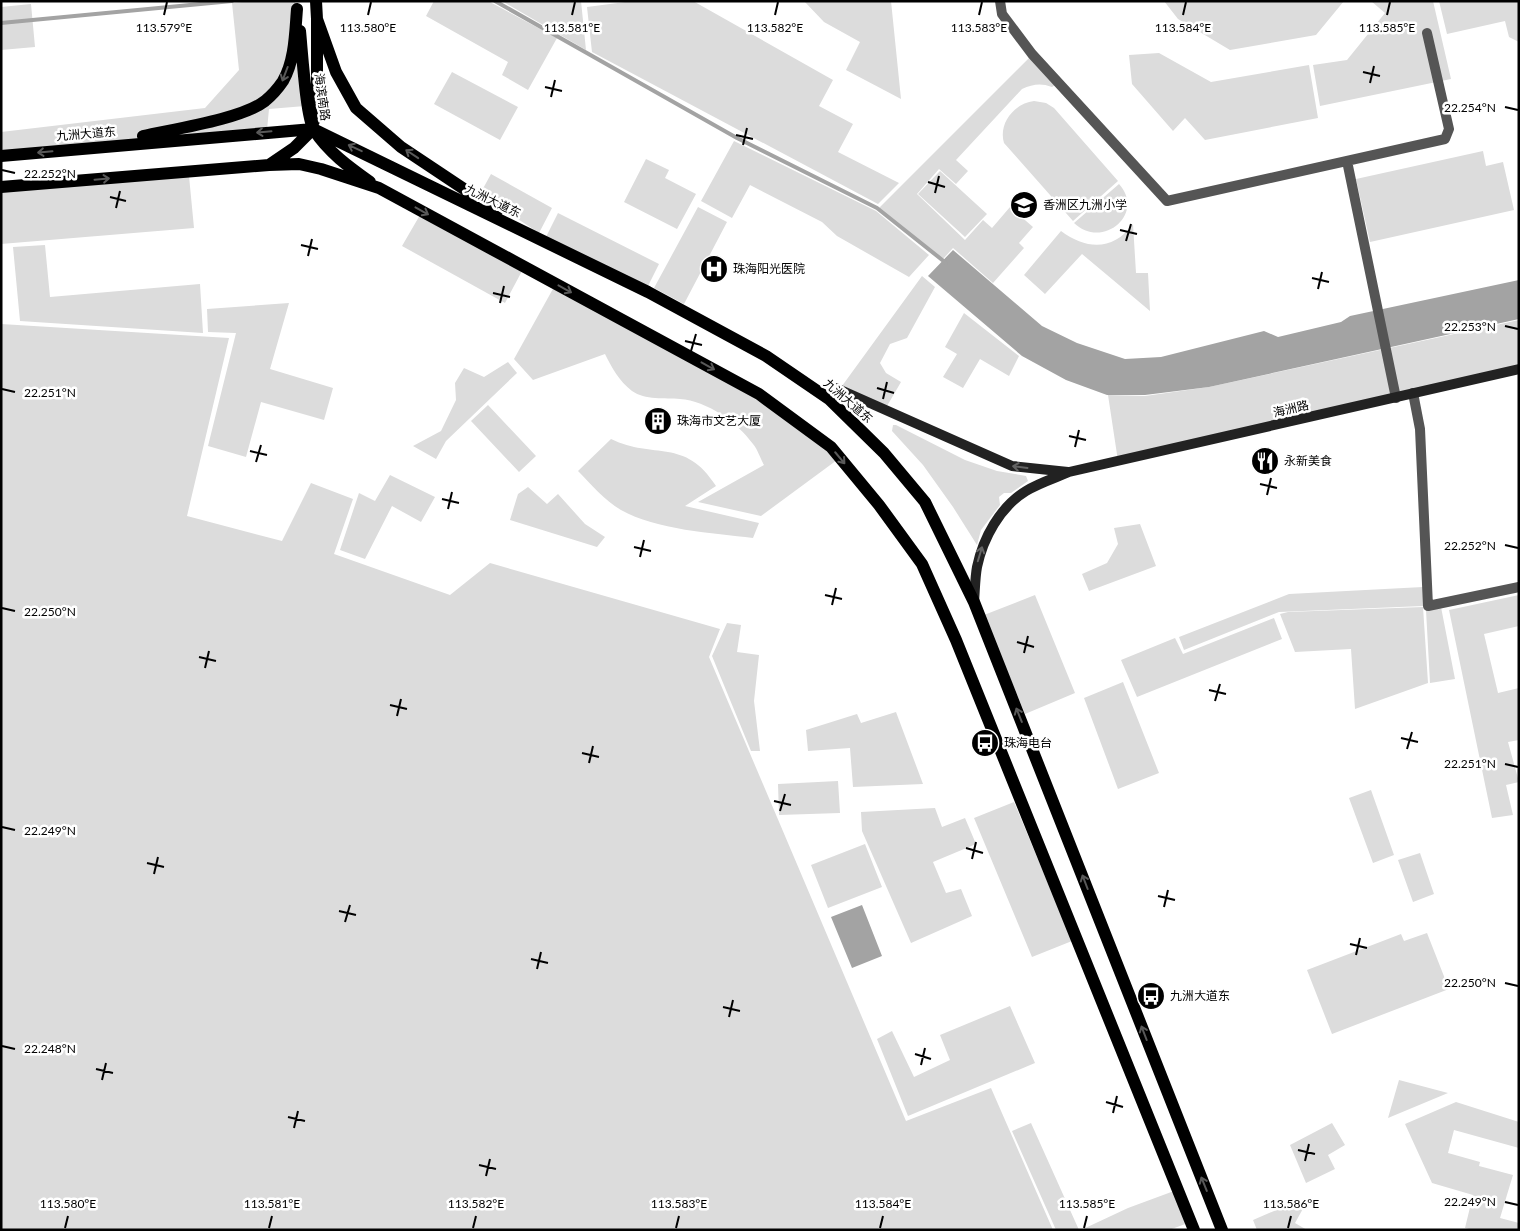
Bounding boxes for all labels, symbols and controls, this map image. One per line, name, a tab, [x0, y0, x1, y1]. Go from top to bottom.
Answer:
text: 113.579°E	[136, 20, 192, 35]
text: 113.580°E	[340, 20, 396, 35]
text: 113.581°E	[544, 20, 600, 35]
text: 113.582°E	[747, 20, 803, 35]
text: 113.583°E	[951, 20, 1007, 35]
text: 113.584°E	[1155, 20, 1211, 35]
text: 113.585°E	[1359, 20, 1415, 35]
one-way arrow	[280, 66, 289, 81]
street label: 海滨南路	[312, 72, 333, 122]
text: 22.254°N	[1444, 100, 1496, 115]
street label: 九洲大道东	[55, 123, 117, 144]
one-way arrow	[256, 127, 272, 137]
one-way arrow	[348, 143, 363, 153]
one-way arrow	[38, 147, 54, 156]
one-way arrow	[405, 149, 419, 159]
text: 22.252°N	[24, 166, 76, 181]
one-way arrow	[94, 174, 110, 183]
street label: 九洲大道东	[463, 181, 523, 220]
school or university icon: 香洲区九洲小学	[1009, 190, 1039, 220]
place label: 香洲区九洲小学	[1043, 197, 1127, 212]
one-way arrow	[414, 207, 429, 216]
hospital icon: 珠海阳光医院	[699, 254, 729, 284]
place label: 珠海阳光医院	[733, 261, 805, 276]
one-way arrow	[557, 284, 572, 294]
text: 22.253°N	[1444, 319, 1496, 334]
one-way arrow	[700, 361, 715, 371]
street label: 九洲大道东	[821, 375, 876, 426]
text: 22.251°N	[24, 385, 76, 400]
street label: 海洲路	[1272, 397, 1310, 420]
building icon: 珠海市文艺大厦	[643, 406, 673, 436]
place label: 珠海市文艺大厦	[677, 413, 761, 428]
restaurant icon: 永新美食	[1250, 446, 1280, 476]
one-way arrow	[835, 452, 846, 465]
place label: 永新美食	[1284, 453, 1332, 468]
one-way arrow	[1013, 462, 1029, 472]
text: 22.252°N	[1444, 538, 1496, 553]
one-way arrow	[976, 546, 986, 562]
text: 22.250°N	[24, 604, 76, 619]
one-way arrow	[1014, 707, 1023, 723]
bus stop icon: 珠海电台	[970, 728, 1000, 758]
place label: 珠海电台	[1004, 735, 1052, 750]
text: 22.251°N	[1444, 756, 1496, 771]
text: 22.249°N	[24, 823, 76, 838]
one-way arrow	[1080, 875, 1089, 890]
text: 22.250°N	[1444, 975, 1496, 990]
bus stop icon: 九洲大道东	[1136, 981, 1166, 1011]
place label: 九洲大道东	[1170, 988, 1230, 1003]
one-way arrow	[1139, 1026, 1149, 1041]
text: 22.248°N	[24, 1041, 76, 1056]
one-way arrow	[1199, 1177, 1208, 1193]
text: 22.249°N	[1444, 1194, 1496, 1209]
text: 113.580°E	[40, 1196, 96, 1211]
text: 113.581°E	[244, 1196, 300, 1211]
text: 113.582°E	[448, 1196, 504, 1211]
text: 113.583°E	[651, 1196, 707, 1211]
text: 113.584°E	[855, 1196, 911, 1211]
text: 113.585°E	[1059, 1196, 1115, 1211]
text: 113.586°E	[1263, 1196, 1319, 1211]

